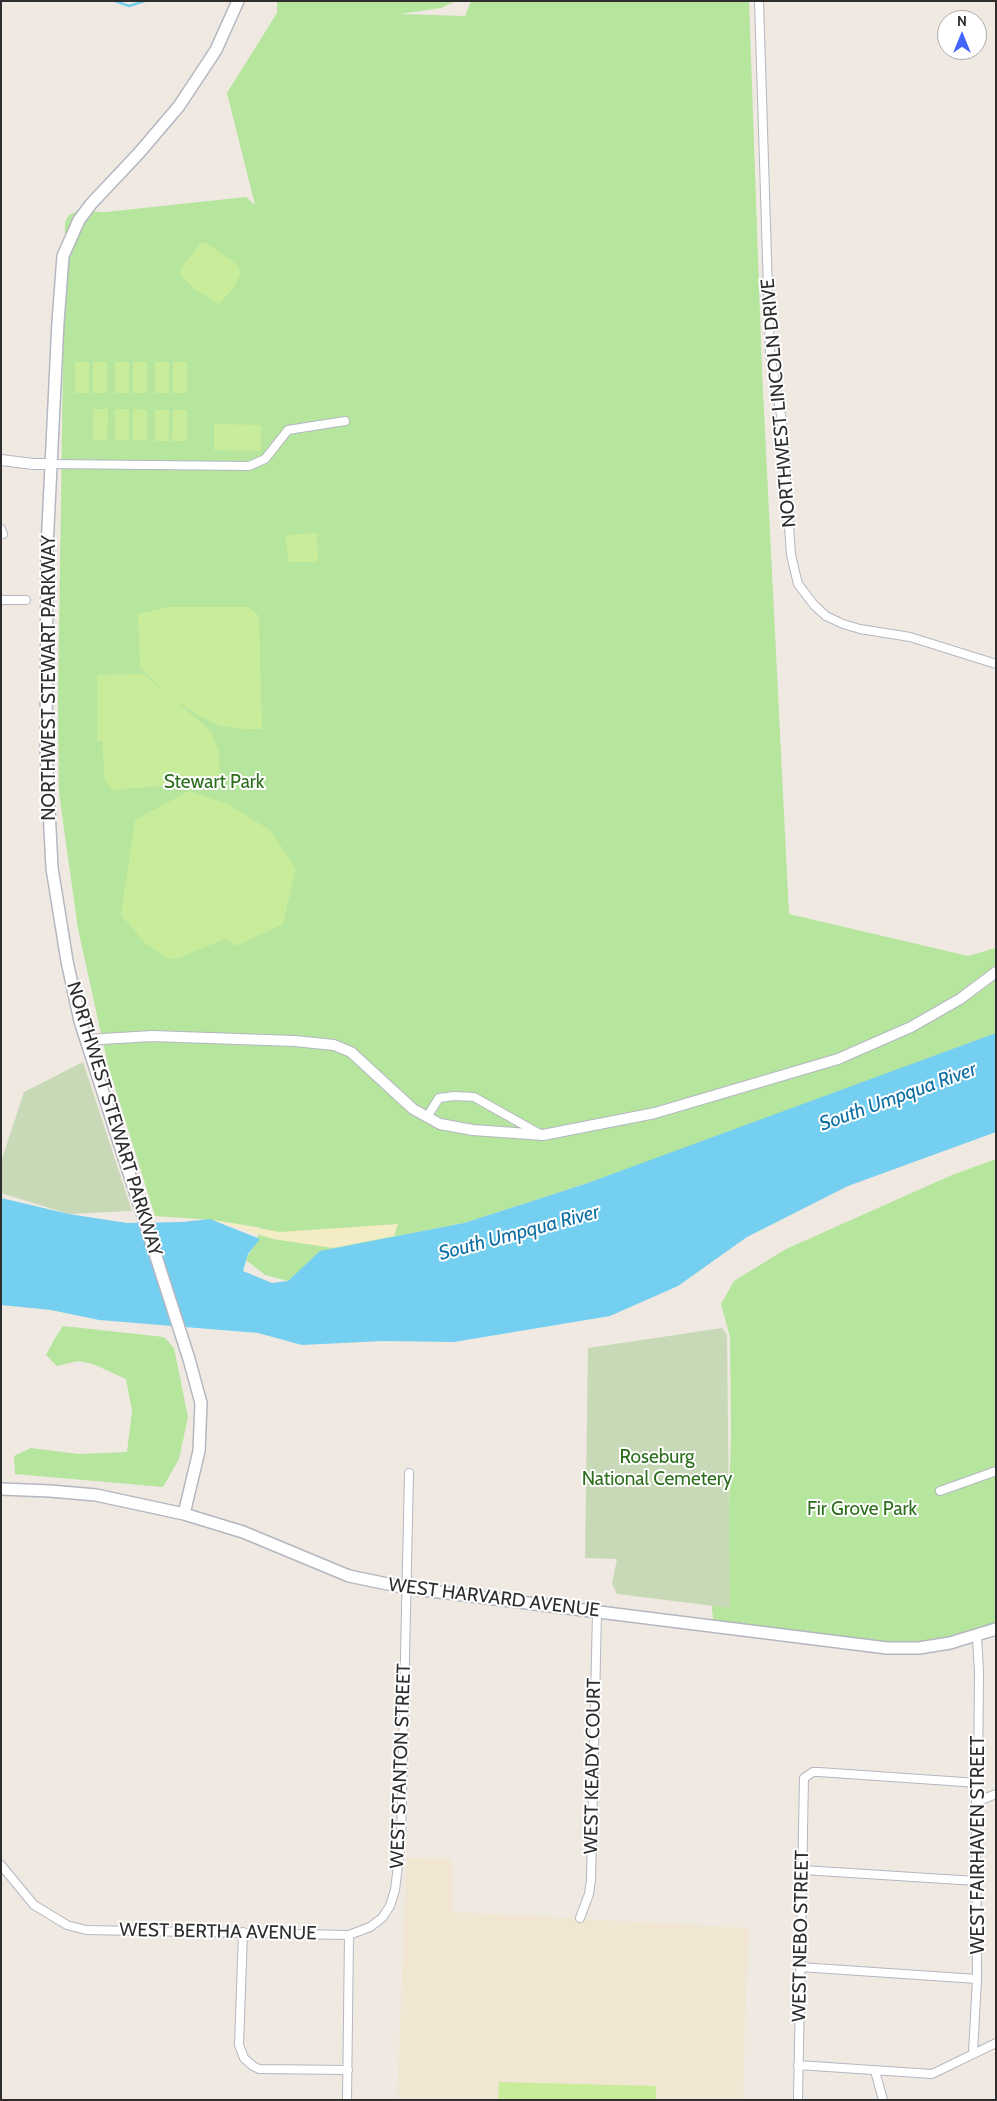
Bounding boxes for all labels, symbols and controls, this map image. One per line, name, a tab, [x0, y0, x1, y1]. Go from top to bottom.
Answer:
north arrow	[937, 10, 987, 60]
text: N	[957, 12, 967, 30]
street label: NORTHWEST LINCOLN DRIVE	[757, 278, 801, 528]
street label: NORTHWEST STEWART PARKWAY	[38, 535, 60, 821]
park label: Stewart Park	[164, 771, 264, 793]
street label: NORTHWEST STEWART PARKWAY	[61, 979, 167, 1259]
water label: South Umpqua River	[816, 1057, 980, 1137]
water label: South Umpqua River	[436, 1200, 602, 1266]
park label: Roseburg National Cemetery	[582, 1446, 732, 1490]
park label: Fir Grove Park	[807, 1498, 917, 1520]
street label: WEST HARVARD AVENUE	[387, 1574, 601, 1622]
street label: WEST STANTON STREET	[386, 1663, 416, 1869]
street label: WEST KEADY COURT	[580, 1678, 606, 1854]
street label: WEST FAIRHAVEN STREET	[967, 1736, 989, 1954]
street label: WEST NEBO STREET	[788, 1850, 814, 2022]
street label: WEST BERTHA AVENUE	[119, 1919, 317, 1945]

